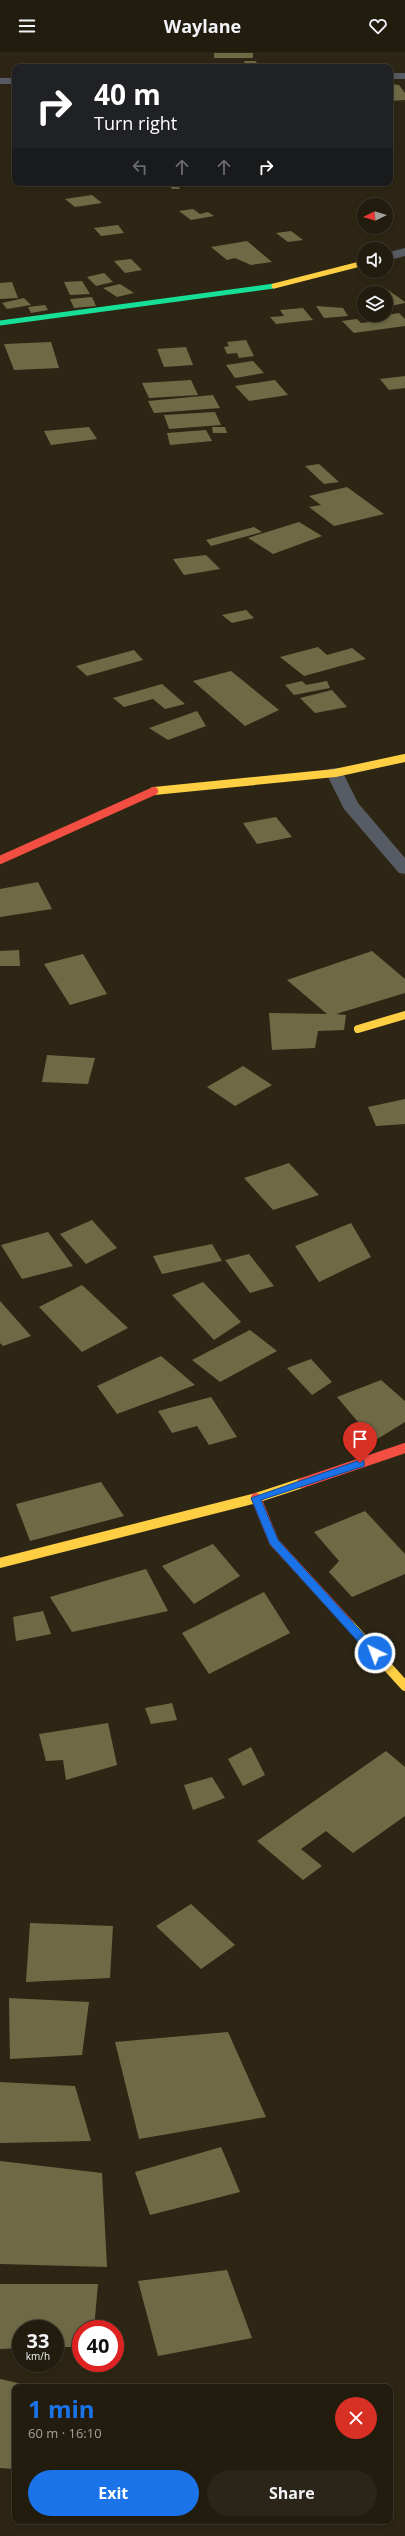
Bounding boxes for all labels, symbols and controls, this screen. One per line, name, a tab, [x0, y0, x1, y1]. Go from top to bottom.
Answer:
text: Waylane	[164, 14, 241, 38]
icon: menu	[16, 15, 38, 37]
icon: heart	[367, 15, 389, 37]
text: 40 m	[94, 75, 161, 113]
icon: right	[28, 80, 80, 132]
text: Turn right	[94, 111, 177, 135]
icon: left	[129, 156, 151, 178]
icon: ahead	[171, 156, 193, 178]
icon: ahead	[213, 156, 235, 178]
icon: right	[255, 156, 277, 178]
north arrow	[357, 198, 393, 234]
map controls	[357, 198, 393, 322]
button: sound	[357, 242, 393, 278]
button: layers	[357, 286, 393, 322]
pin	[343, 1422, 377, 1463]
icon: arrive	[349, 1428, 371, 1450]
position arrow	[354, 1632, 396, 1674]
speed limit sign: 40	[72, 2320, 124, 2372]
text: 33	[27, 2327, 49, 2354]
text: km/h	[26, 2349, 50, 2363]
text: 1 min	[28, 2392, 95, 2425]
button: close	[335, 2397, 377, 2439]
text: 60 m · 16:10	[28, 2424, 102, 2442]
button: Exit	[28, 2470, 199, 2516]
button: Share	[207, 2470, 377, 2516]

